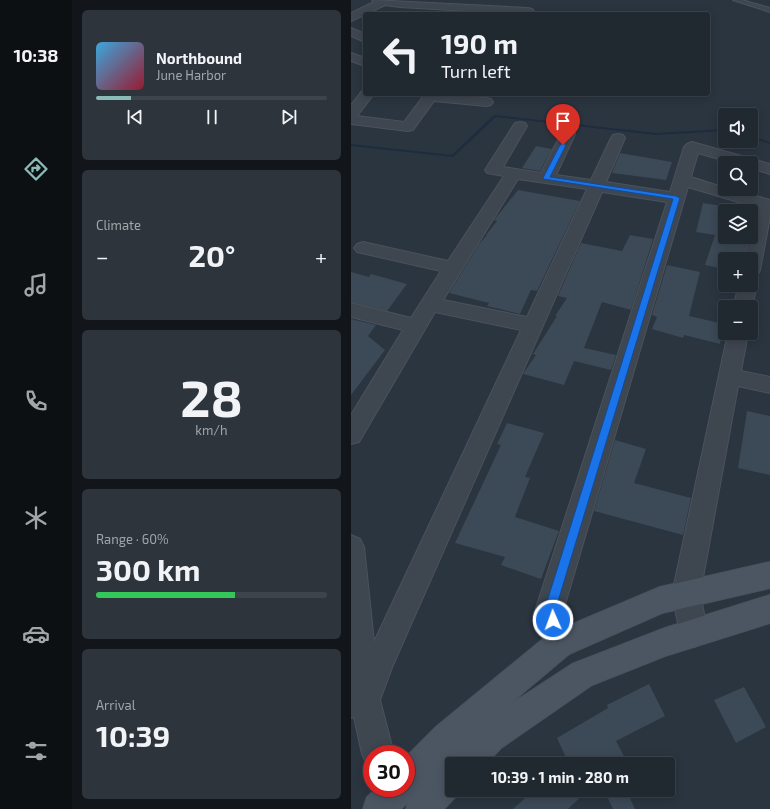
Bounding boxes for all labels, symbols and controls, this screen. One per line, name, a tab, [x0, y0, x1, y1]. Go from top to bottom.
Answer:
text: 190 m	[441, 26, 518, 60]
icon: left	[375, 28, 427, 80]
text: 10:38	[13, 44, 59, 66]
text: Northbound	[156, 49, 242, 67]
text: Turn left	[441, 60, 511, 82]
text: June Harbor	[156, 67, 226, 83]
pin	[546, 104, 580, 145]
icon: previous	[124, 106, 146, 128]
icon: pause	[201, 106, 223, 128]
icon: next	[278, 106, 300, 128]
map controls	[718, 108, 758, 340]
button: sound	[718, 108, 758, 148]
icon: arrive	[552, 110, 574, 132]
icon: directions	[22, 155, 50, 183]
button: search	[718, 156, 758, 196]
button: layers	[718, 204, 758, 244]
text: Climate	[96, 217, 141, 233]
text: 20°	[189, 237, 235, 273]
text: −	[96, 243, 109, 269]
text: +	[315, 243, 327, 269]
button: +	[718, 252, 758, 292]
icon: music	[22, 271, 50, 299]
button: −	[718, 300, 758, 340]
text: 28	[180, 365, 243, 427]
icon: phone	[22, 387, 50, 415]
text: km/h	[195, 422, 228, 438]
icon: climate	[22, 504, 50, 532]
text: Range · 60%	[96, 531, 169, 547]
text: 300 km	[96, 551, 201, 587]
position arrow	[532, 599, 574, 641]
icon: car	[22, 620, 50, 648]
text: Arrival	[96, 697, 136, 713]
text: 10:39	[96, 717, 170, 753]
icon: filters	[22, 737, 50, 765]
speed limit sign: 30	[363, 745, 415, 797]
text: 10:39 · 1 min · 280 m	[491, 768, 629, 786]

